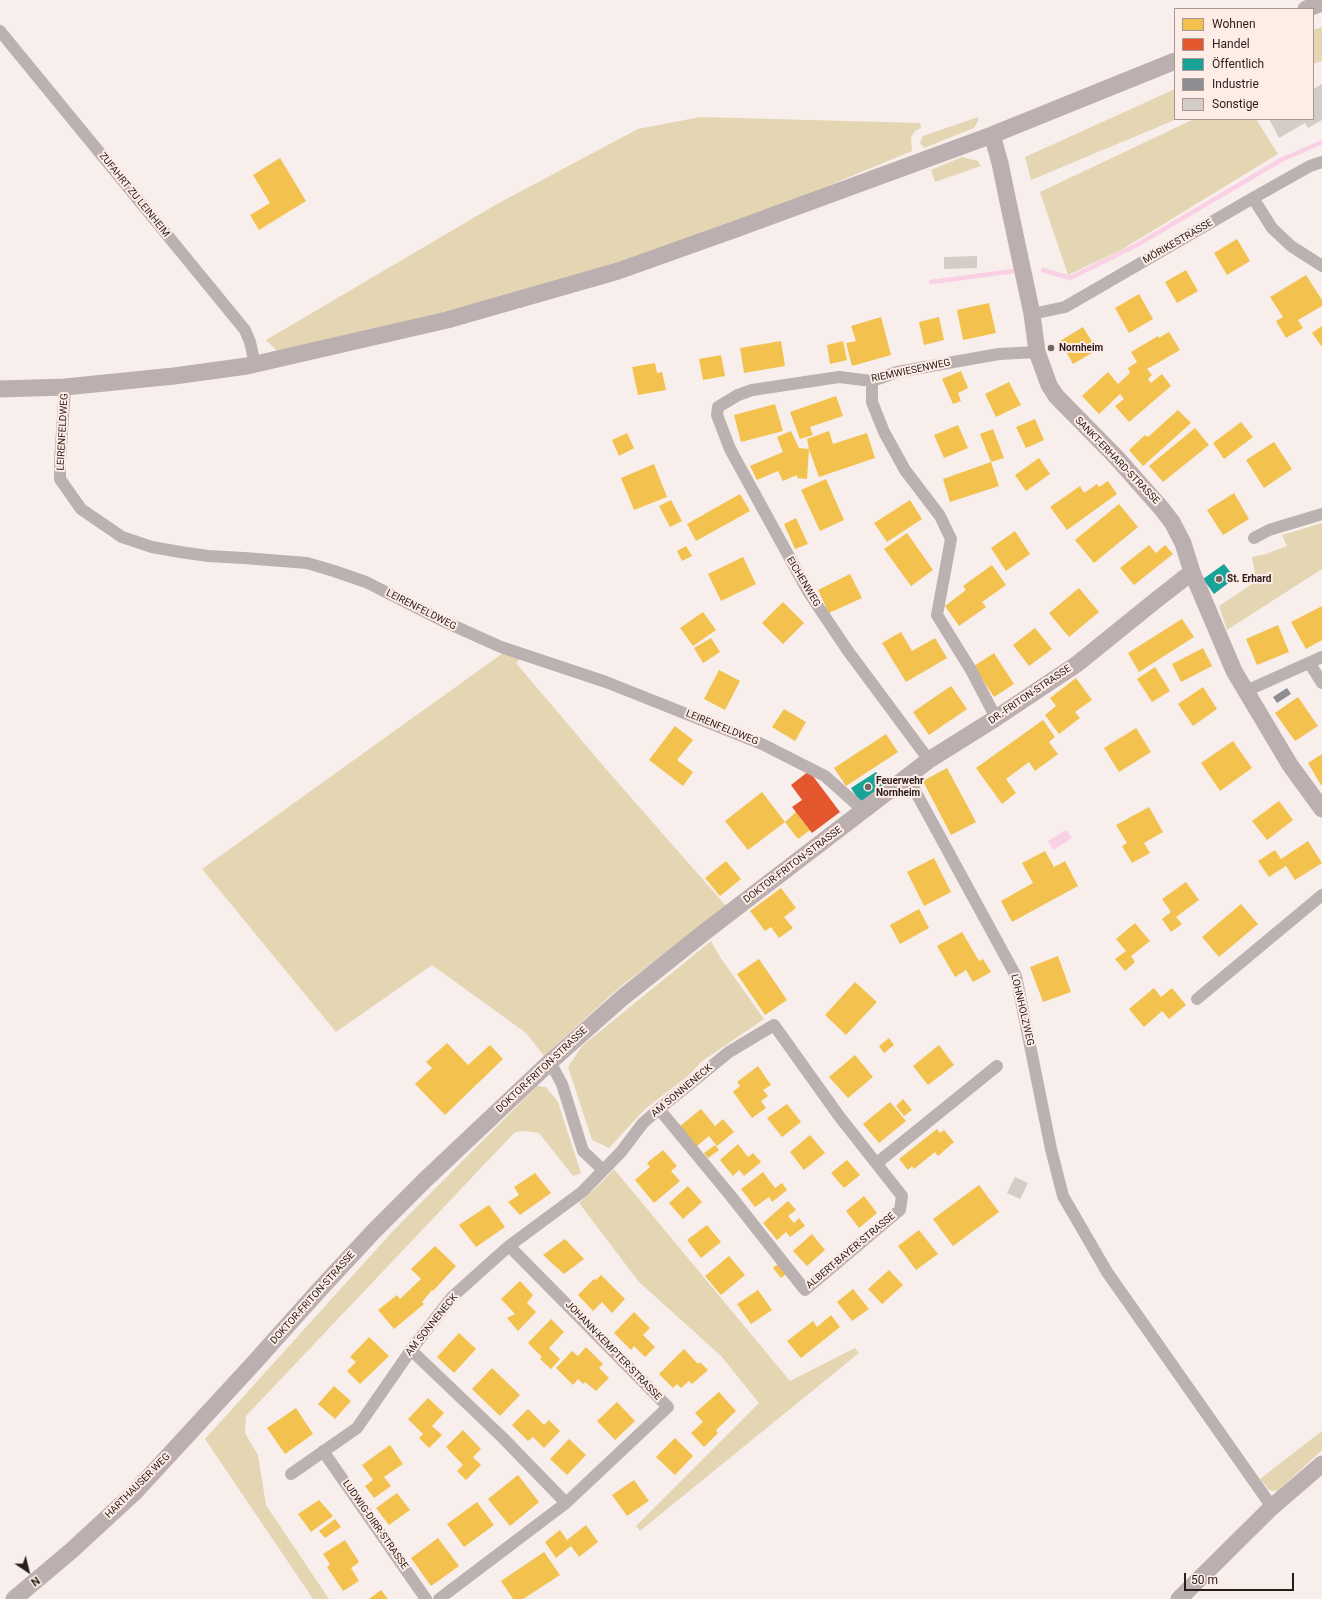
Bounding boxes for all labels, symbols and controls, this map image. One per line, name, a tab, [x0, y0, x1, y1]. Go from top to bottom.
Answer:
legend	[1174, 8, 1314, 120]
text: Wohnen	[1212, 17, 1256, 31]
text: Handel	[1212, 37, 1250, 51]
text: Öffentlich	[1212, 57, 1264, 71]
text: Industrie	[1212, 77, 1259, 91]
text: Sonstige	[1212, 97, 1259, 111]
street label: ZUFAHRT ZU LEINHEIM	[96, 150, 172, 240]
street label: MÖRIKESTRASSE	[1141, 217, 1215, 267]
place label: Nornheim	[1059, 342, 1103, 354]
marker: Nornheim	[1046, 343, 1056, 353]
street label: RIEMWIESENWEG	[870, 357, 952, 385]
street label: LEIRENFELDWEG	[55, 393, 71, 471]
street label: SANKT-ERHARD-STRASSE	[1072, 415, 1162, 507]
street label: EICHENWEG	[783, 555, 823, 609]
place label: St. Erhard	[1227, 573, 1271, 585]
marker: St. Erhard	[1214, 574, 1224, 584]
street label: LEIRENFELDWEG	[384, 587, 458, 633]
street label: DR.-FRITON-STRASSE	[986, 663, 1074, 727]
street label: LEIRENFELDWEG	[684, 708, 760, 748]
place label: Feuerwehr Nornheim	[876, 775, 924, 798]
marker: Feuerwehr Nornheim	[863, 782, 873, 792]
street label: DOKTOR-FRITON-STRASSE	[741, 824, 845, 906]
street label: LOHNHOLZWEG	[1008, 973, 1036, 1047]
street label: DOKTOR-FRITON-STRASSE	[494, 1025, 590, 1115]
street label: AM SONNENECK	[649, 1062, 715, 1120]
street label: ALBERT-BAYER-STRASSE	[804, 1210, 898, 1292]
street label: DOKTOR-FRITON-STRASSE	[268, 1249, 358, 1347]
street label: AM SONNENECK	[403, 1292, 461, 1358]
street label: JOHANN-KEMPTER-STRASSE	[563, 1299, 663, 1403]
street label: HARTHAUSER WEG	[103, 1451, 173, 1521]
street label: LUDWIG-DIRR-STRASSE	[340, 1478, 410, 1572]
north arrow	[8, 1551, 48, 1591]
scale bar	[1186, 1565, 1296, 1591]
text: 50 m	[1191, 1573, 1218, 1587]
text: N	[28, 1574, 42, 1589]

